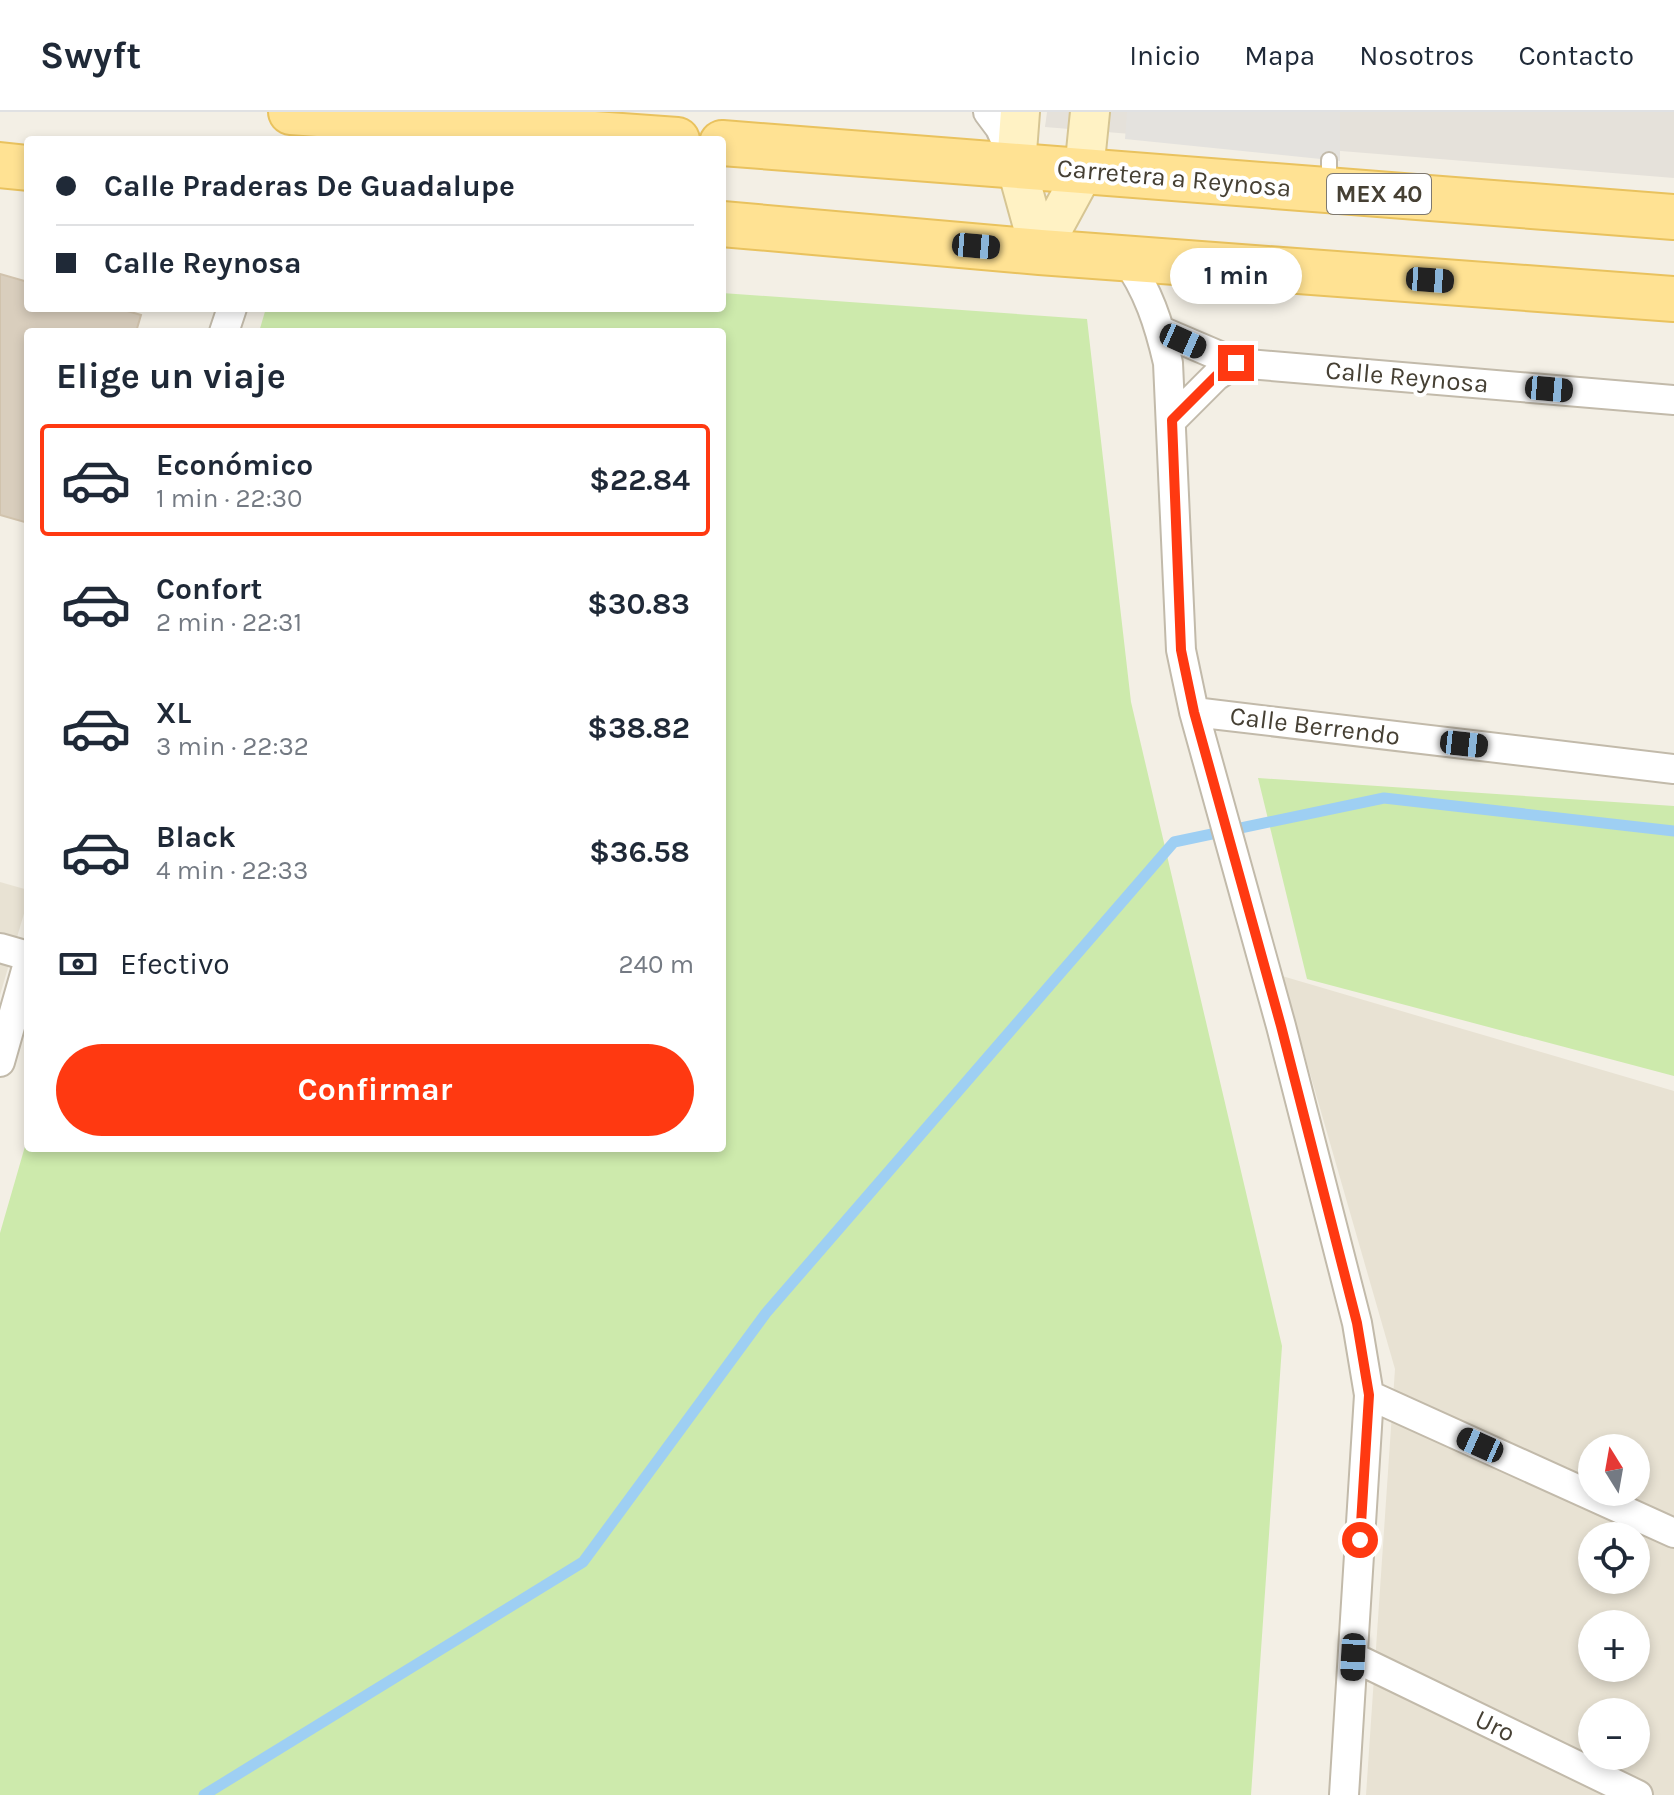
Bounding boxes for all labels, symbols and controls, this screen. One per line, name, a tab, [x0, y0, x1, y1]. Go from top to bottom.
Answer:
text: Swyft	[40, 33, 141, 78]
text: Inicio	[1129, 39, 1200, 72]
text: Mapa	[1244, 39, 1315, 72]
text: Nosotros	[1359, 39, 1474, 72]
text: Contacto	[1518, 39, 1634, 72]
street label: Carretera a Reynosa	[1056, 152, 1292, 204]
text: Calle Praderas De Guadalupe	[104, 168, 515, 204]
road number: MEX 40	[1327, 174, 1431, 214]
car	[951, 232, 1001, 260]
text: Calle Reynosa	[104, 245, 302, 281]
callout: 1 min	[1170, 247, 1302, 303]
text: 1 min	[1203, 260, 1269, 291]
car	[1405, 266, 1455, 294]
car	[1156, 320, 1210, 362]
route end	[1218, 345, 1254, 381]
street label: Calle Reynosa	[1324, 354, 1490, 400]
text: Elige un viaje	[56, 355, 286, 397]
car	[1524, 375, 1574, 403]
icon: car	[60, 444, 132, 516]
text: Económico	[156, 447, 313, 483]
text: $22.84	[589, 462, 690, 498]
text: 1 min · 22:30	[156, 483, 302, 514]
icon: car	[60, 568, 132, 640]
text: Confort	[156, 571, 262, 607]
text: $30.83	[587, 586, 690, 622]
text: 2 min · 22:31	[156, 607, 302, 638]
icon: car	[60, 692, 132, 764]
text: XL	[156, 695, 191, 731]
street label: Calle Berrendo	[1228, 700, 1402, 752]
text: $38.82	[587, 710, 690, 746]
car	[1439, 730, 1489, 758]
text: 3 min · 22:32	[156, 731, 309, 762]
icon: car	[60, 816, 132, 888]
text: Black	[156, 819, 236, 855]
text: $36.58	[589, 834, 690, 870]
text: 4 min · 22:33	[156, 855, 308, 886]
icon: cash	[56, 942, 100, 986]
text: Efectivo	[120, 946, 230, 982]
text: 240 m	[618, 949, 694, 980]
button: Confirmar	[56, 1044, 694, 1136]
car	[1453, 1424, 1507, 1466]
north arrow	[1578, 1434, 1650, 1506]
map controls	[1578, 1434, 1650, 1770]
route start	[1342, 1522, 1378, 1558]
button: locate	[1578, 1522, 1650, 1594]
button: +	[1578, 1610, 1650, 1682]
car	[1340, 1632, 1366, 1682]
button: −	[1578, 1698, 1650, 1770]
street label: Uro	[1470, 1703, 1520, 1749]

